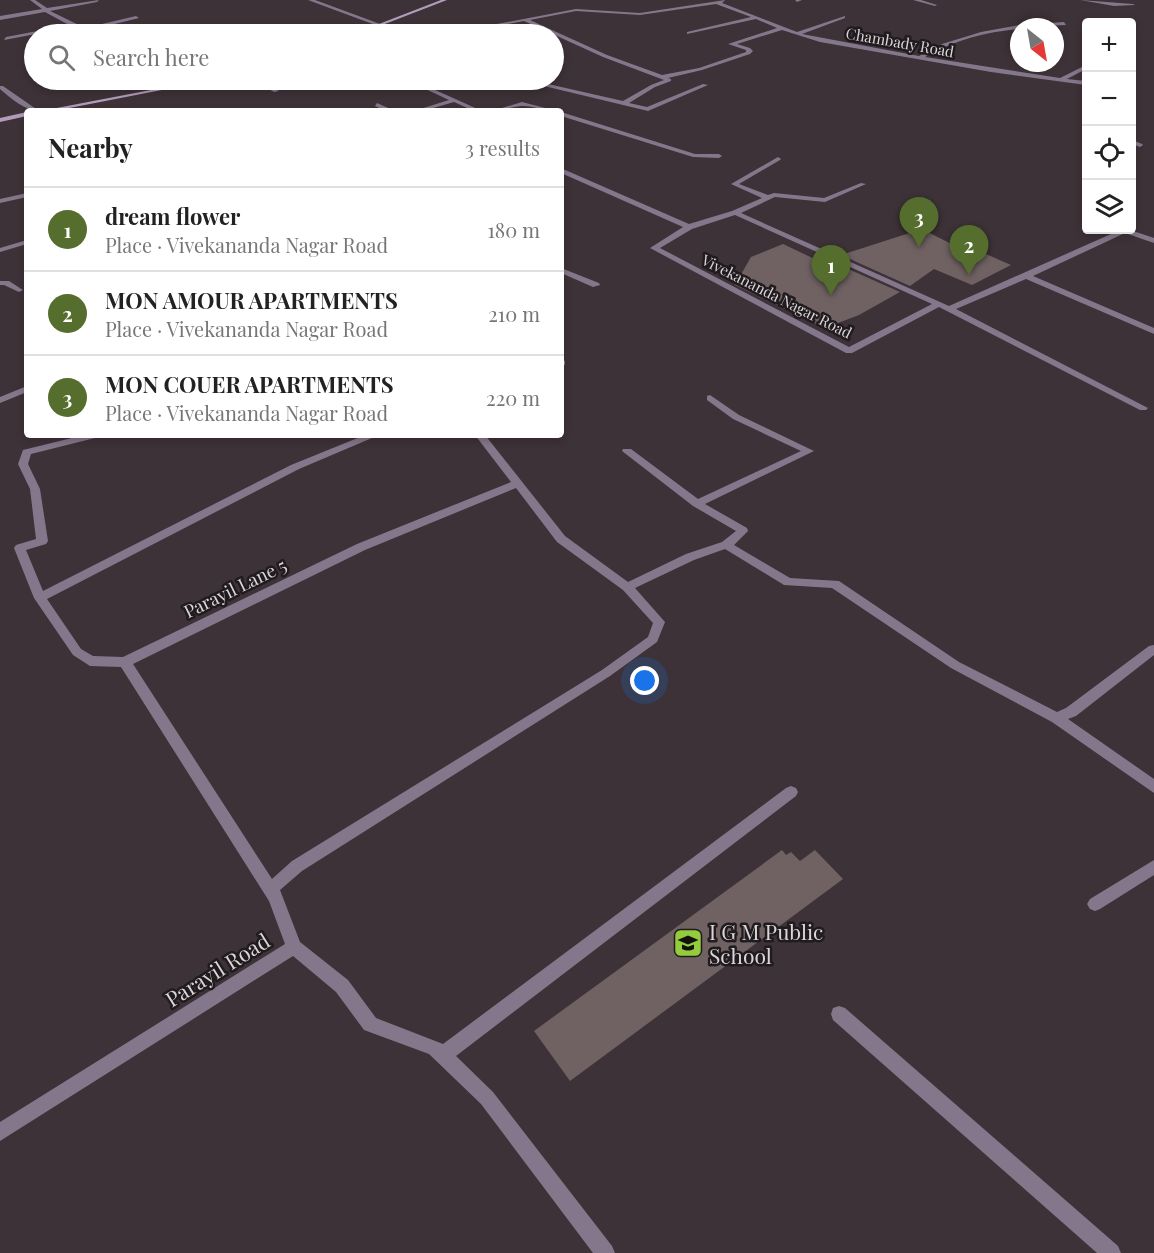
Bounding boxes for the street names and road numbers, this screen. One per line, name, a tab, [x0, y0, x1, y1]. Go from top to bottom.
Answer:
street label: Chambady Road	[844, 23, 956, 61]
street label: Vivekananda Nagar Road	[698, 249, 856, 343]
street label: Parayil Lane 5	[180, 553, 290, 623]
street label: Parayil Road	[160, 926, 274, 1012]

